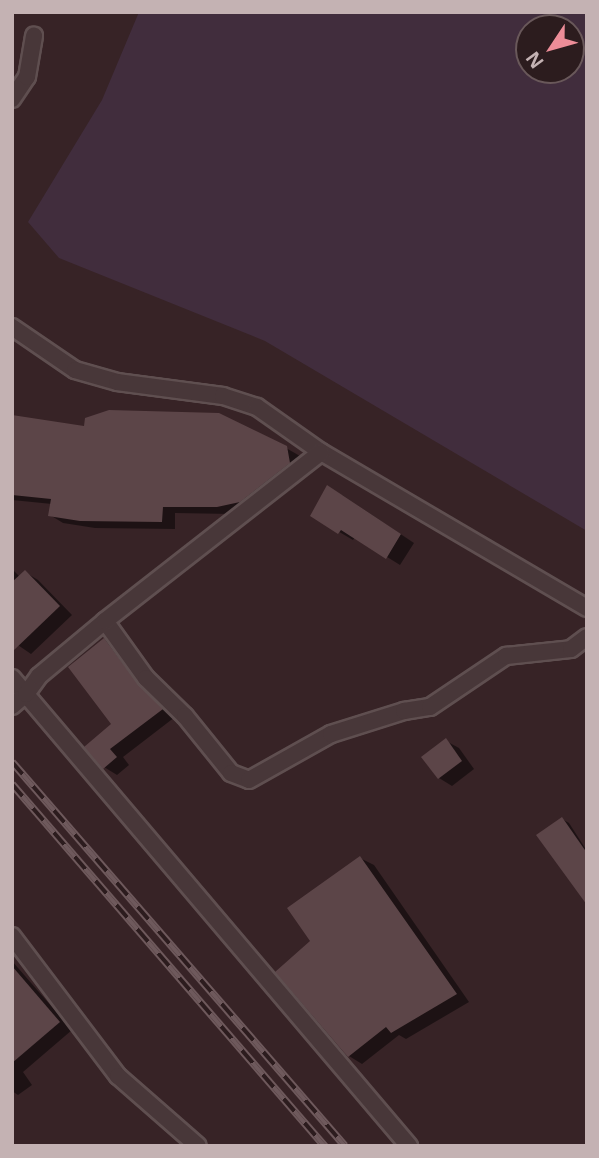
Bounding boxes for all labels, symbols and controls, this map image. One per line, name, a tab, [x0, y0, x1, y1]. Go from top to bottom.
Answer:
north arrow	[515, 14, 585, 84]
text: N	[520, 46, 550, 74]

